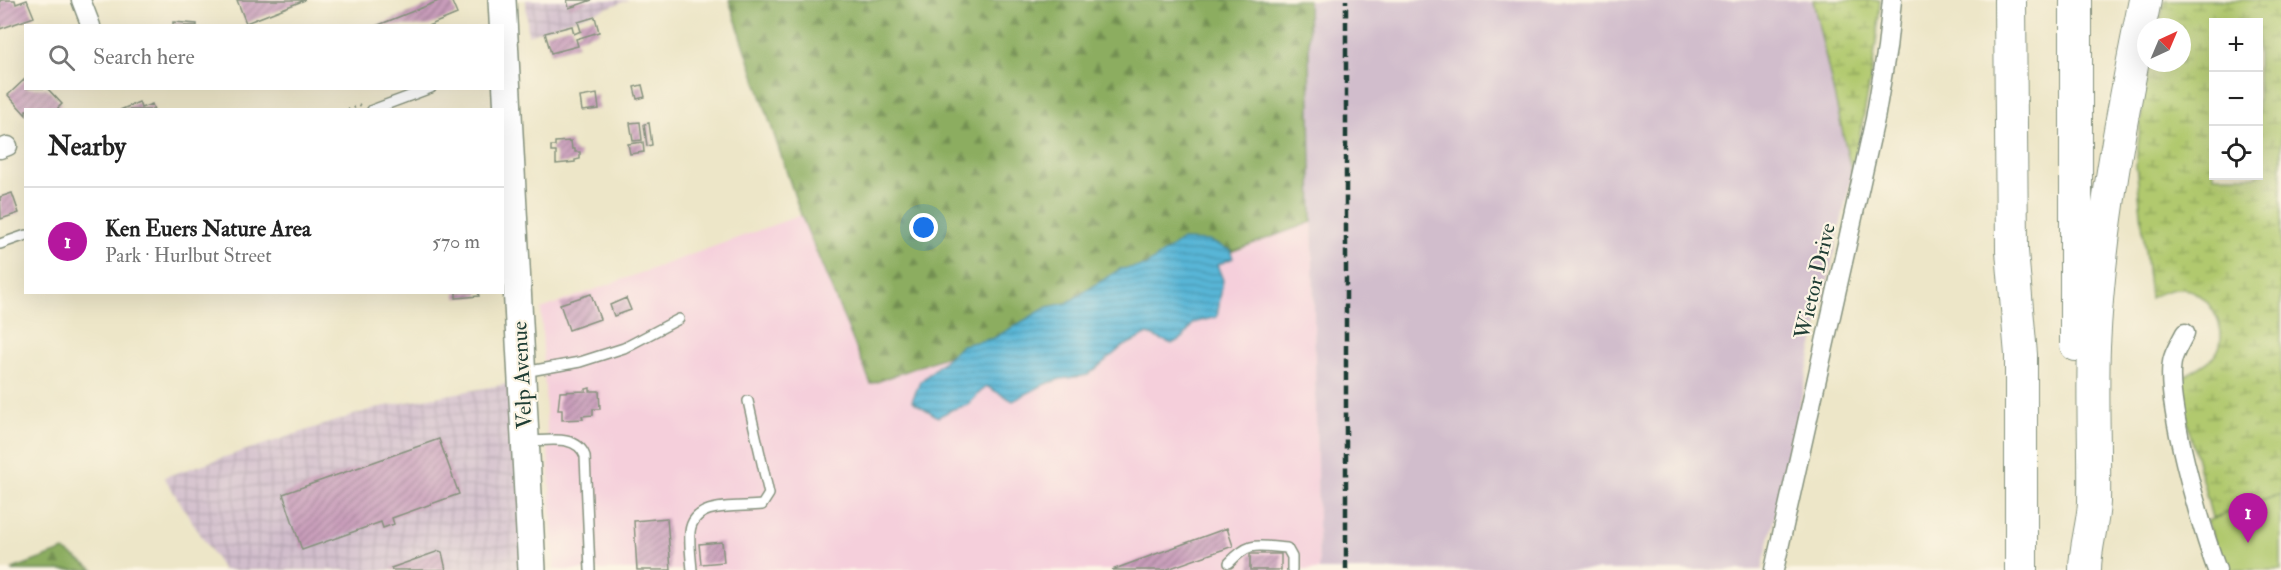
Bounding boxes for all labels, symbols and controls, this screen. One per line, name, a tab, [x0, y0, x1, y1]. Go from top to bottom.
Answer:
north arrow	[2137, 18, 2191, 72]
map controls	[2209, 18, 2263, 180]
button: +	[2209, 18, 2263, 72]
search box	[24, 24, 504, 90]
icon: search	[45, 41, 78, 74]
text: Search here	[93, 43, 195, 71]
button: −	[2209, 72, 2263, 126]
button: locate	[2209, 126, 2263, 180]
text: Nearby	[48, 131, 126, 163]
your location	[909, 213, 938, 242]
text: Ken Euers Nature Area	[105, 215, 311, 243]
street label: Wietor Drive	[1788, 220, 1842, 343]
text: 1	[64, 229, 71, 254]
text: 570 m	[432, 229, 480, 254]
text: Park · Hurlbut Street	[105, 243, 272, 268]
street label: Velp Avenue	[505, 320, 540, 430]
pin: 1	[2228, 494, 2268, 543]

